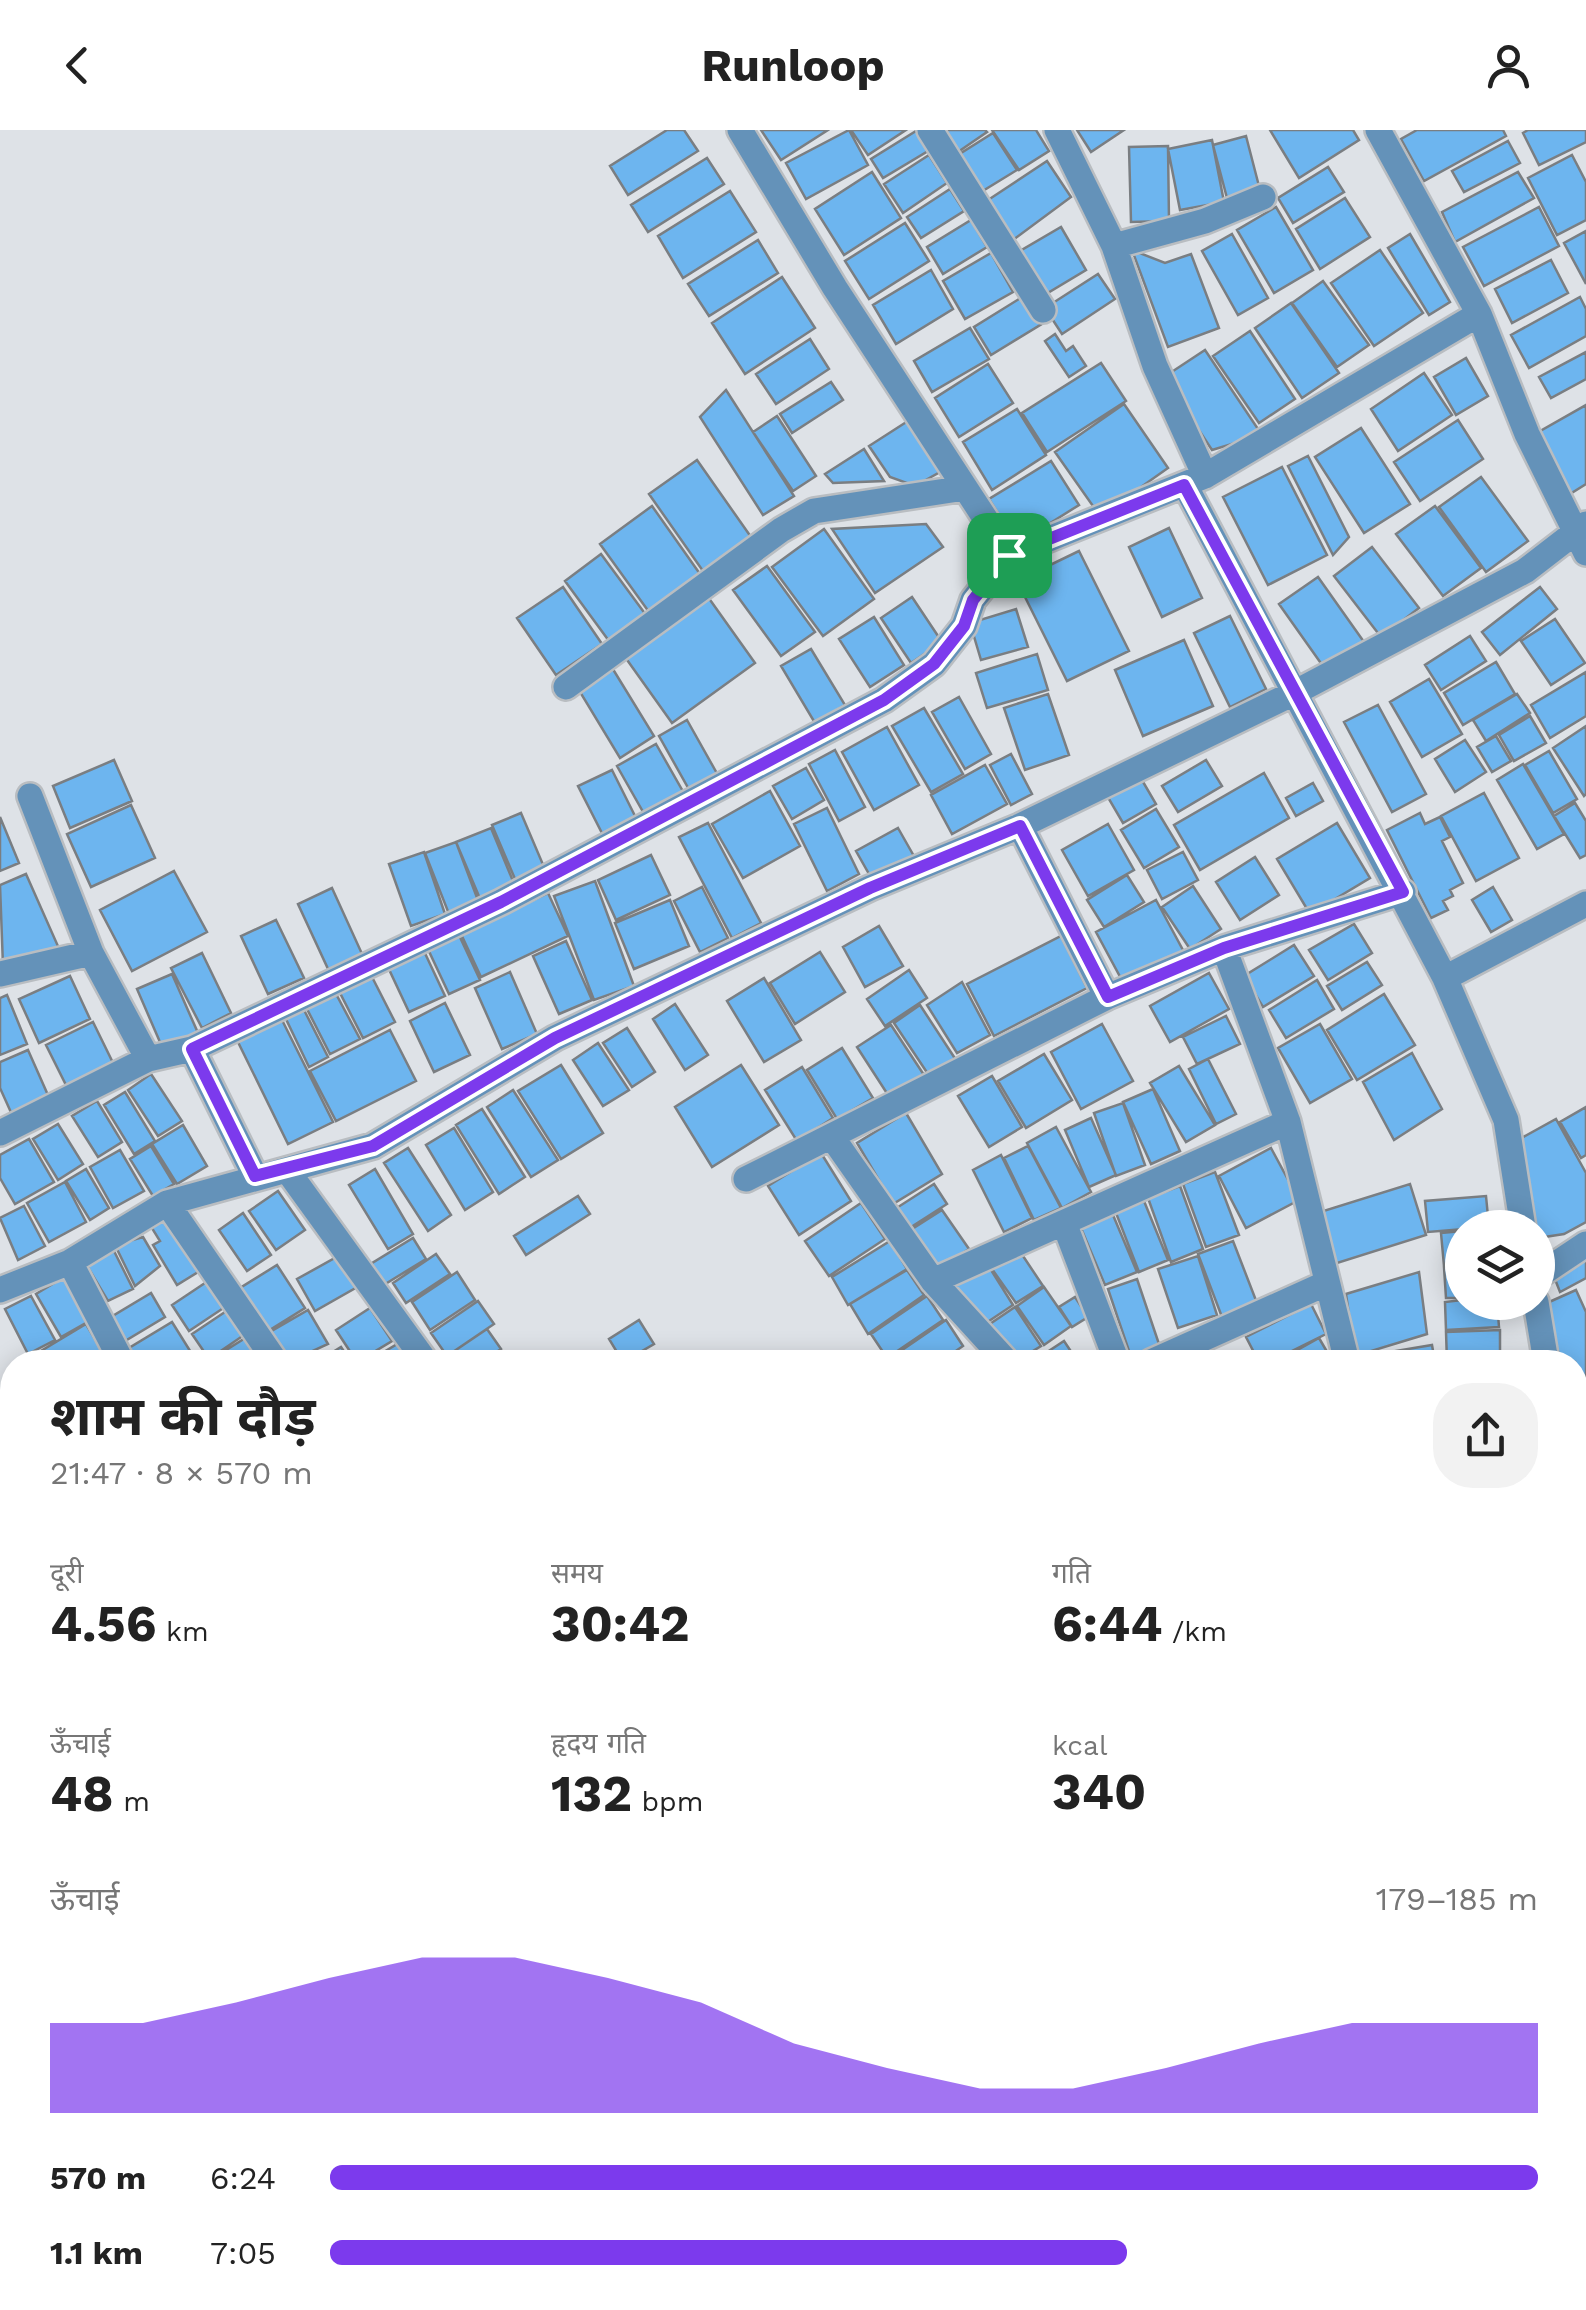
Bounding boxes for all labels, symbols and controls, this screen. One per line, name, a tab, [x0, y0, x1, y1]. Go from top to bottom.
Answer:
icon: back	[50, 38, 105, 93]
icon: person	[1481, 38, 1536, 93]
text: Runloop	[701, 39, 885, 92]
pin	[967, 513, 1052, 598]
icon: arrive	[982, 528, 1037, 583]
map controls	[1445, 1210, 1555, 1320]
button: layers	[1445, 1210, 1555, 1320]
button: share	[1433, 1383, 1538, 1488]
text: शाम की दौड़	[50, 1384, 316, 1448]
text: 21:47 · 8 × 570 m	[50, 1454, 313, 1492]
text: दूरी	[50, 1557, 84, 1590]
text: समय	[551, 1557, 603, 1590]
text: गति	[1052, 1557, 1091, 1590]
text: 4.56	[50, 1594, 157, 1653]
text: 30:42	[551, 1594, 689, 1653]
text: 6:44	[1052, 1594, 1163, 1653]
text: km	[157, 1615, 209, 1648]
text: /km	[1163, 1615, 1227, 1648]
text: ऊँचाई	[50, 1727, 111, 1760]
text: हृदय गति	[551, 1727, 646, 1760]
text: kcal	[1052, 1729, 1107, 1762]
text: 340	[1052, 1762, 1146, 1821]
text: 48	[50, 1764, 114, 1823]
text: 132	[551, 1764, 632, 1823]
text: m	[114, 1785, 150, 1818]
text: bpm	[632, 1785, 703, 1818]
text: ऊँचाई	[50, 1880, 119, 1918]
text: 179–185 m	[1376, 1880, 1538, 1918]
text: 570 m	[50, 2159, 146, 2197]
text: 6:24	[210, 2159, 276, 2197]
text: 1.1 km	[50, 2234, 143, 2272]
text: 7:05	[210, 2234, 276, 2272]

